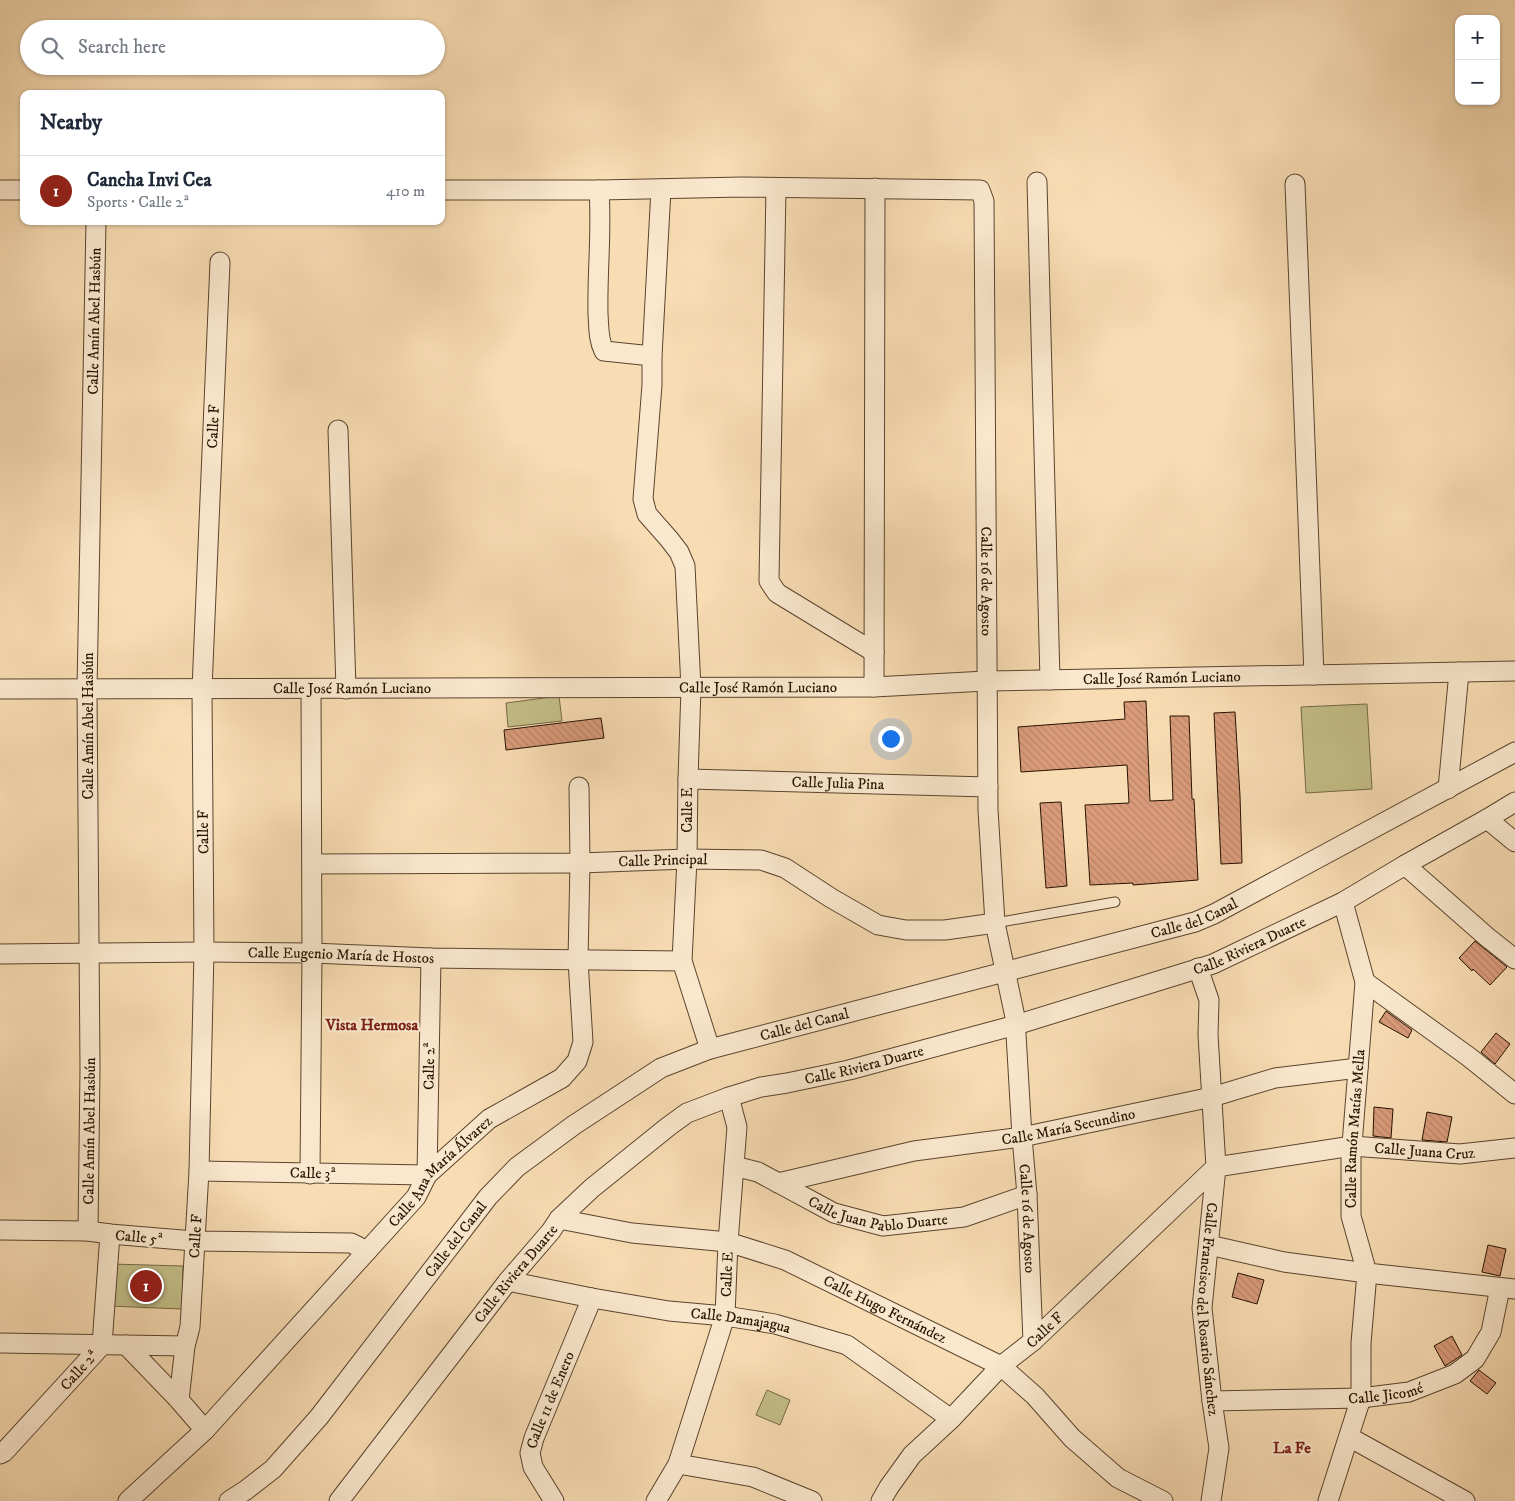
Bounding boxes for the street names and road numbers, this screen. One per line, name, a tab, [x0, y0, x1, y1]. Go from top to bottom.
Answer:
street label: Calle Amín Abel Hasbún	[84, 247, 105, 395]
street label: Calle F	[203, 404, 224, 449]
street label: Calle 16 de Agosto	[976, 526, 996, 636]
street label: Calle Amín Abel Hasbún	[79, 652, 98, 800]
street label: Calle José Ramón Luciano	[1083, 667, 1241, 689]
street label: Calle José Ramón Luciano	[679, 678, 837, 697]
street label: Calle José Ramón Luciano	[273, 679, 431, 698]
street label: Calle Julia Pina	[791, 773, 885, 794]
street label: Calle E	[678, 787, 697, 833]
street label: Calle F	[194, 810, 213, 854]
street label: Calle Principal	[618, 850, 708, 872]
street label: Calle del Canal	[1149, 894, 1241, 943]
street label: Calle Riviera Duarte	[1191, 912, 1309, 980]
street label: Calle Eugenio María de Hostos	[248, 943, 434, 968]
street label: Calle del Canal	[758, 1004, 852, 1046]
street label: Calle Riviera Duarte	[803, 1041, 926, 1089]
street label: Calle 2ª	[420, 1042, 439, 1090]
street label: Calle Ramón Matías Mella	[1342, 1048, 1370, 1208]
street label: Calle Amín Abel Hasbún	[79, 1057, 100, 1205]
street label: Calle María Secundino	[1000, 1104, 1137, 1150]
street label: Calle Ana María Álvarez	[384, 1111, 497, 1231]
street label: Calle Juana Cruz	[1374, 1139, 1476, 1164]
street label: Calle 16 de Agosto	[1014, 1163, 1039, 1274]
street label: Calle 3ª	[290, 1164, 336, 1183]
street label: Calle Juan Pablo Duarte	[805, 1192, 949, 1236]
street label: Calle del Canal	[421, 1197, 492, 1282]
street label: Calle Francisco del Rosario Sánchez	[1192, 1202, 1223, 1418]
street label: Calle F	[185, 1214, 206, 1259]
street label: Calle Riviera Duarte	[470, 1221, 562, 1327]
street label: Calle 5ª	[114, 1226, 164, 1249]
street label: Calle E	[717, 1251, 738, 1297]
street label: Calle Hugo Fernández	[820, 1271, 950, 1348]
street label: Calle Damajagua	[690, 1304, 793, 1338]
street label: Calle F	[1023, 1308, 1067, 1353]
street label: Calle 2ª	[56, 1346, 103, 1394]
street label: Calle 11 de Enero	[523, 1349, 579, 1451]
street label: Calle Jicomé	[1348, 1378, 1427, 1408]

